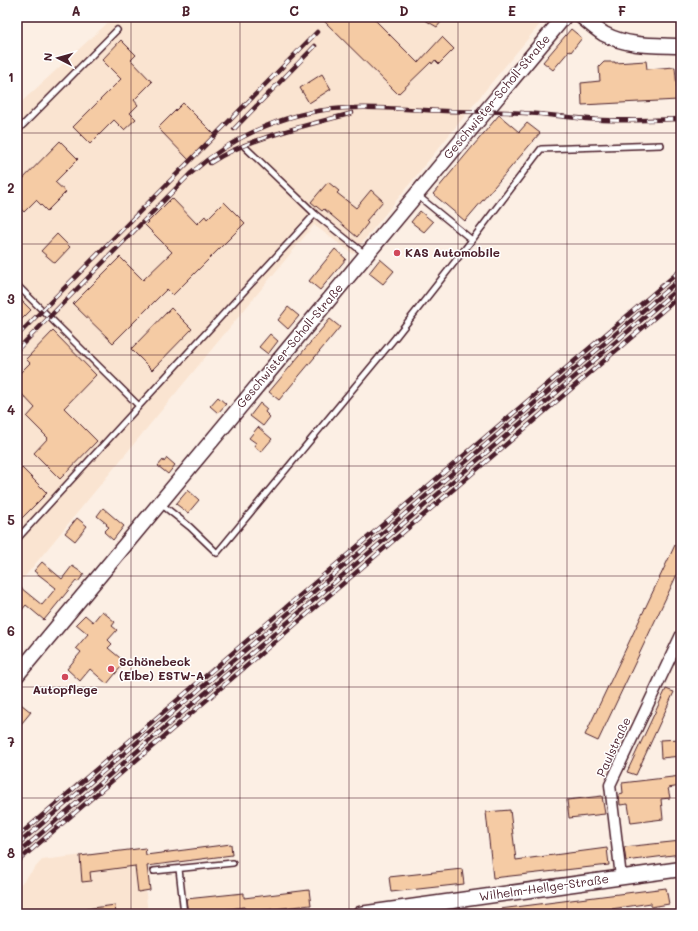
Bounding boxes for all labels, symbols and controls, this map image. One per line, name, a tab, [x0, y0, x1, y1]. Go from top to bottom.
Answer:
text: A	[71, 2, 81, 19]
text: B	[182, 2, 191, 19]
text: C	[289, 2, 299, 19]
text: D	[399, 2, 409, 19]
text: E	[508, 2, 516, 19]
text: F	[618, 2, 626, 19]
street label: Geschwister-Scholl-Straße	[439, 31, 553, 162]
north arrow	[38, 38, 78, 78]
text: N	[40, 52, 55, 62]
text: 1	[8, 68, 14, 85]
text: 2	[7, 179, 15, 196]
place label: KAS Automobile	[405, 244, 500, 260]
marker: KAS Automobile	[392, 248, 402, 258]
street label: Geschwister-Scholl-Straße	[232, 280, 346, 411]
text: 3	[7, 290, 15, 307]
text: 4	[7, 401, 15, 418]
text: 5	[7, 511, 15, 528]
text: 6	[7, 622, 15, 639]
place label: Schönebeck (Elbe) ESTW-A	[119, 653, 204, 683]
marker: Schönebeck (Elbe) ESTW-A	[106, 664, 116, 674]
marker: Autopflege	[60, 672, 70, 682]
place label: Autopflege	[32, 681, 98, 697]
street label: Paulstraße	[592, 714, 634, 779]
text: 7	[7, 733, 15, 750]
text: 8	[7, 844, 15, 861]
street label: Wilhelm-Hellge-Straße	[478, 870, 610, 904]

